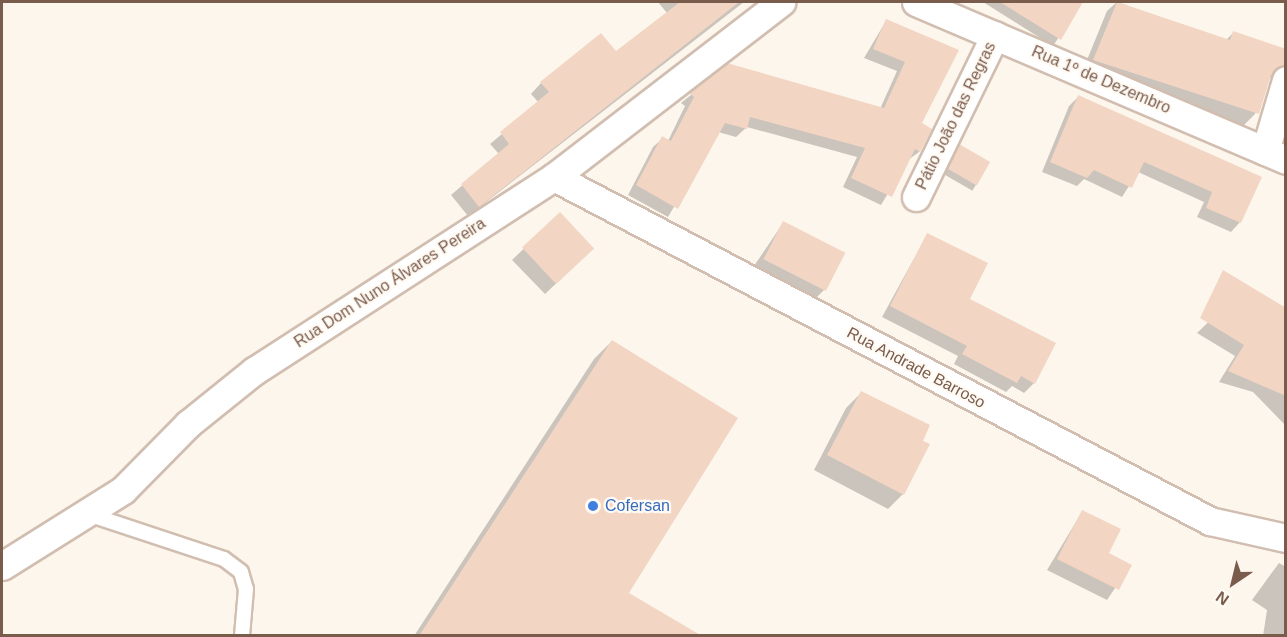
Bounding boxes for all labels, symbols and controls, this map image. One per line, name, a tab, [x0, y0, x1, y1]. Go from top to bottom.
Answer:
street label: Pátio João das Regras	[912, 39, 1000, 193]
street label: Rua 1º de Dezembro	[1029, 42, 1173, 118]
street label: Rua Dom Nuno Álvares Pereira	[291, 214, 489, 352]
street label: Rua Andrade Barroso	[843, 323, 989, 413]
place label: Cofersan	[605, 496, 670, 516]
marker: Cofersan	[586, 499, 600, 513]
north arrow	[1203, 553, 1263, 613]
text: N	[1213, 588, 1232, 608]

